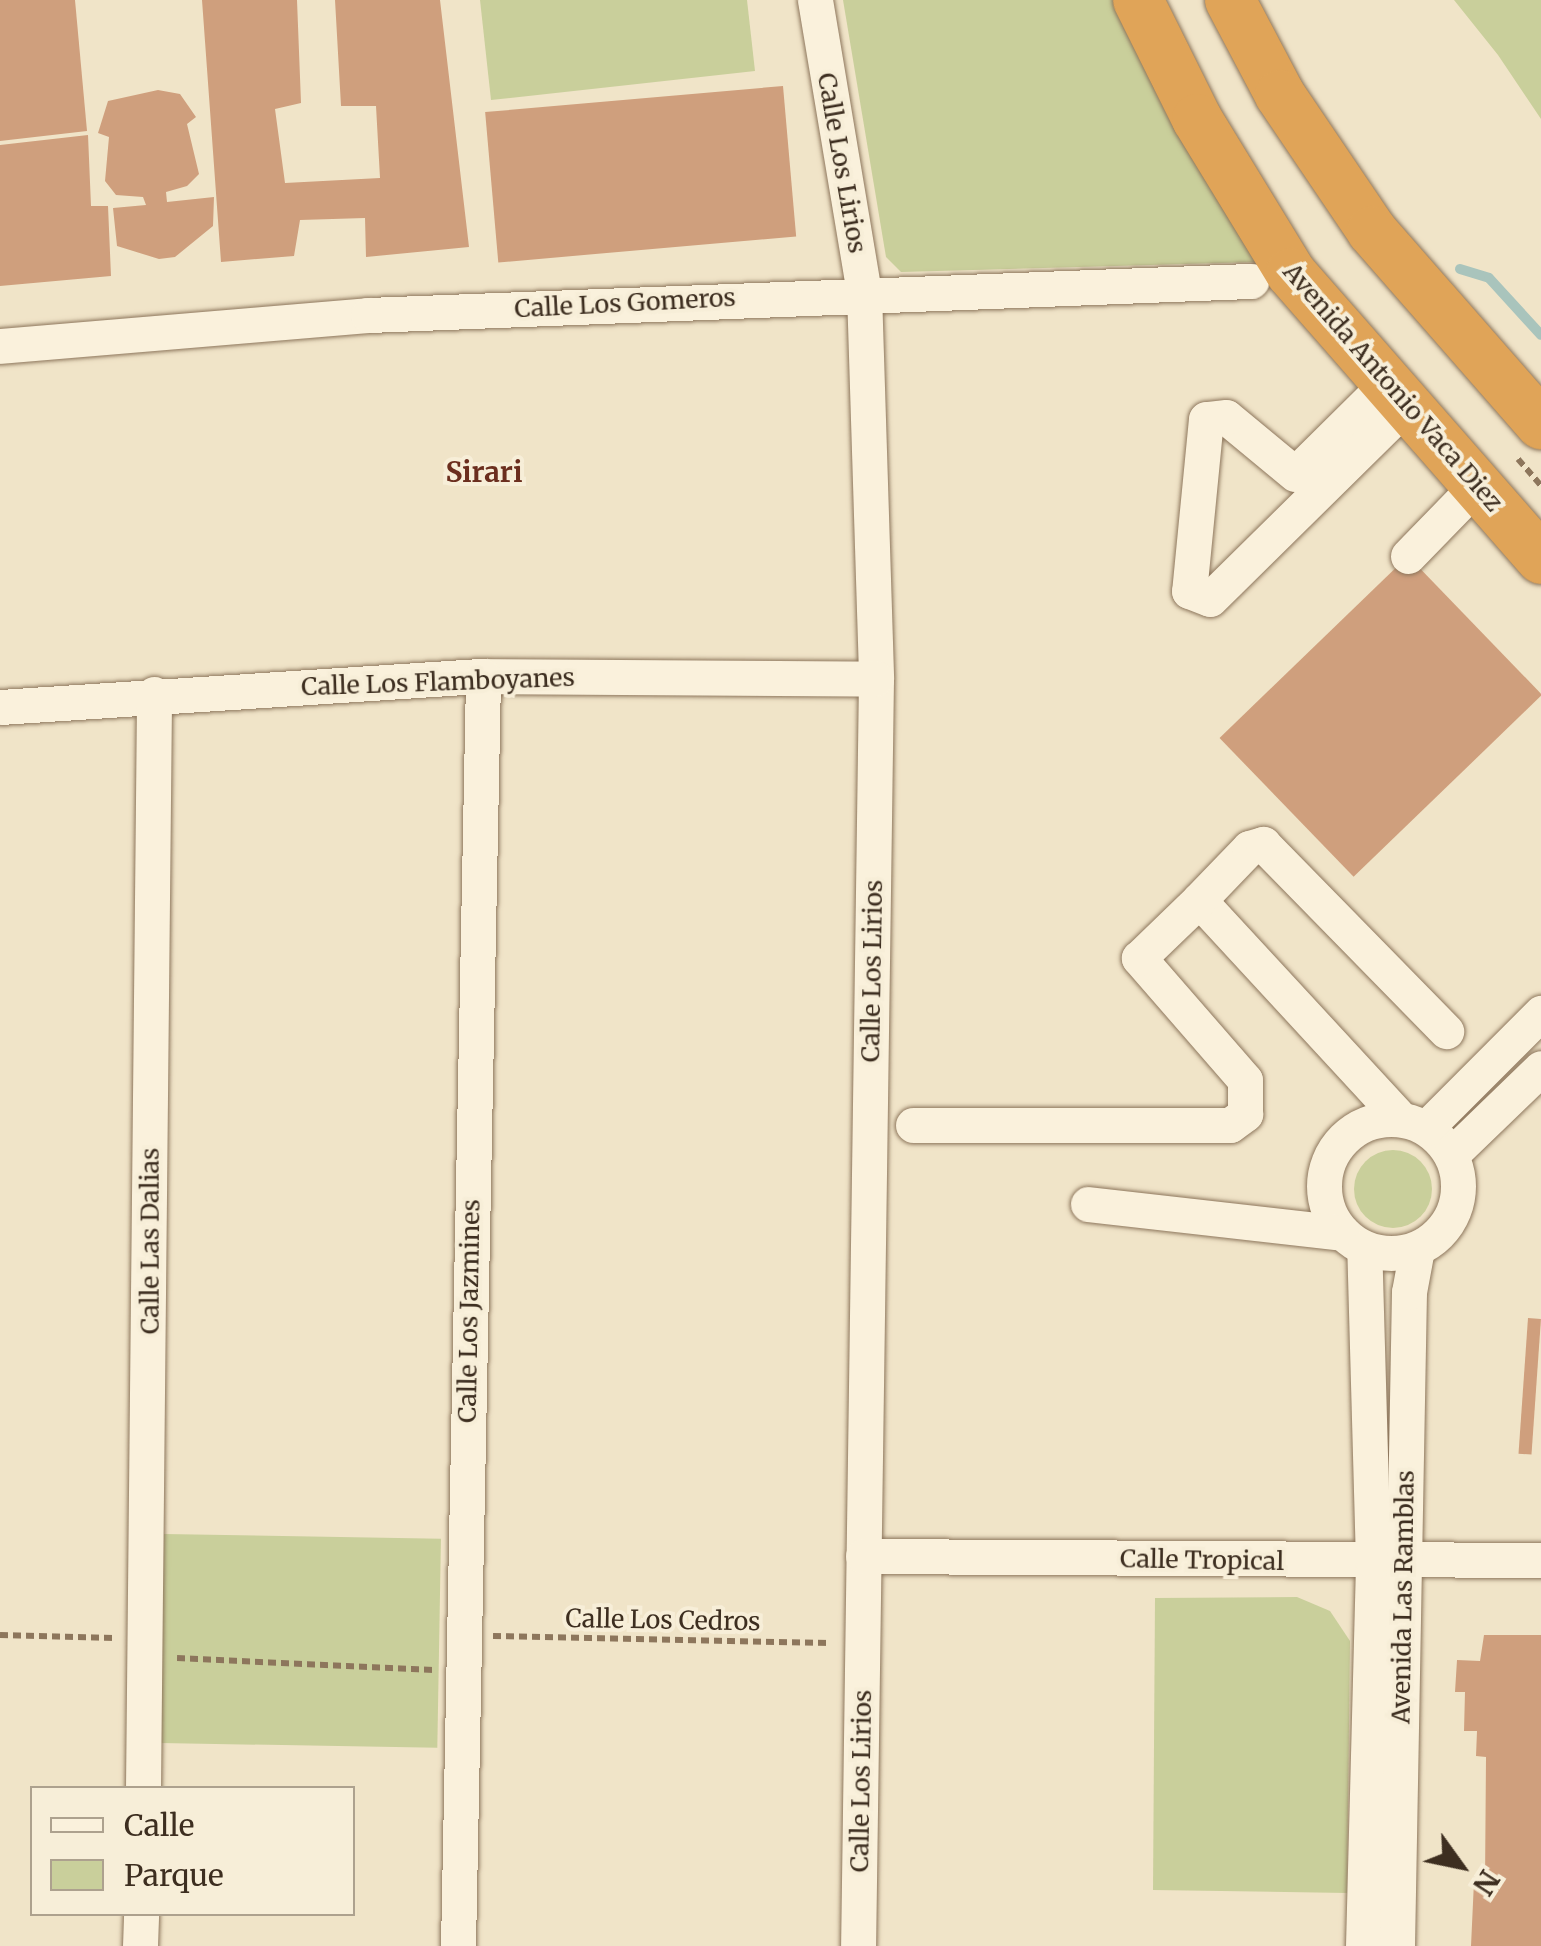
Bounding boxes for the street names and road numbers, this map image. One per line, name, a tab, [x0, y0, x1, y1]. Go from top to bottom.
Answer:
street label: Calle Los Lirios	[811, 70, 873, 256]
street label: Avenida Antonio Vaca Diez	[1277, 257, 1509, 517]
street label: Calle Los Gomeros	[514, 282, 736, 324]
street label: Calle Los Flamboyanes	[301, 662, 575, 702]
street label: Calle Los Lirios	[855, 879, 889, 1063]
street label: Calle Las Dalias	[135, 1148, 165, 1334]
street label: Calle Los Jazmines	[452, 1199, 486, 1423]
street label: Avenida Las Ramblas	[1386, 1470, 1420, 1724]
street label: Calle Tropical	[1120, 1544, 1284, 1576]
street label: Calle Los Cedros	[565, 1603, 761, 1637]
street label: Calle Los Lirios	[844, 1689, 878, 1873]

